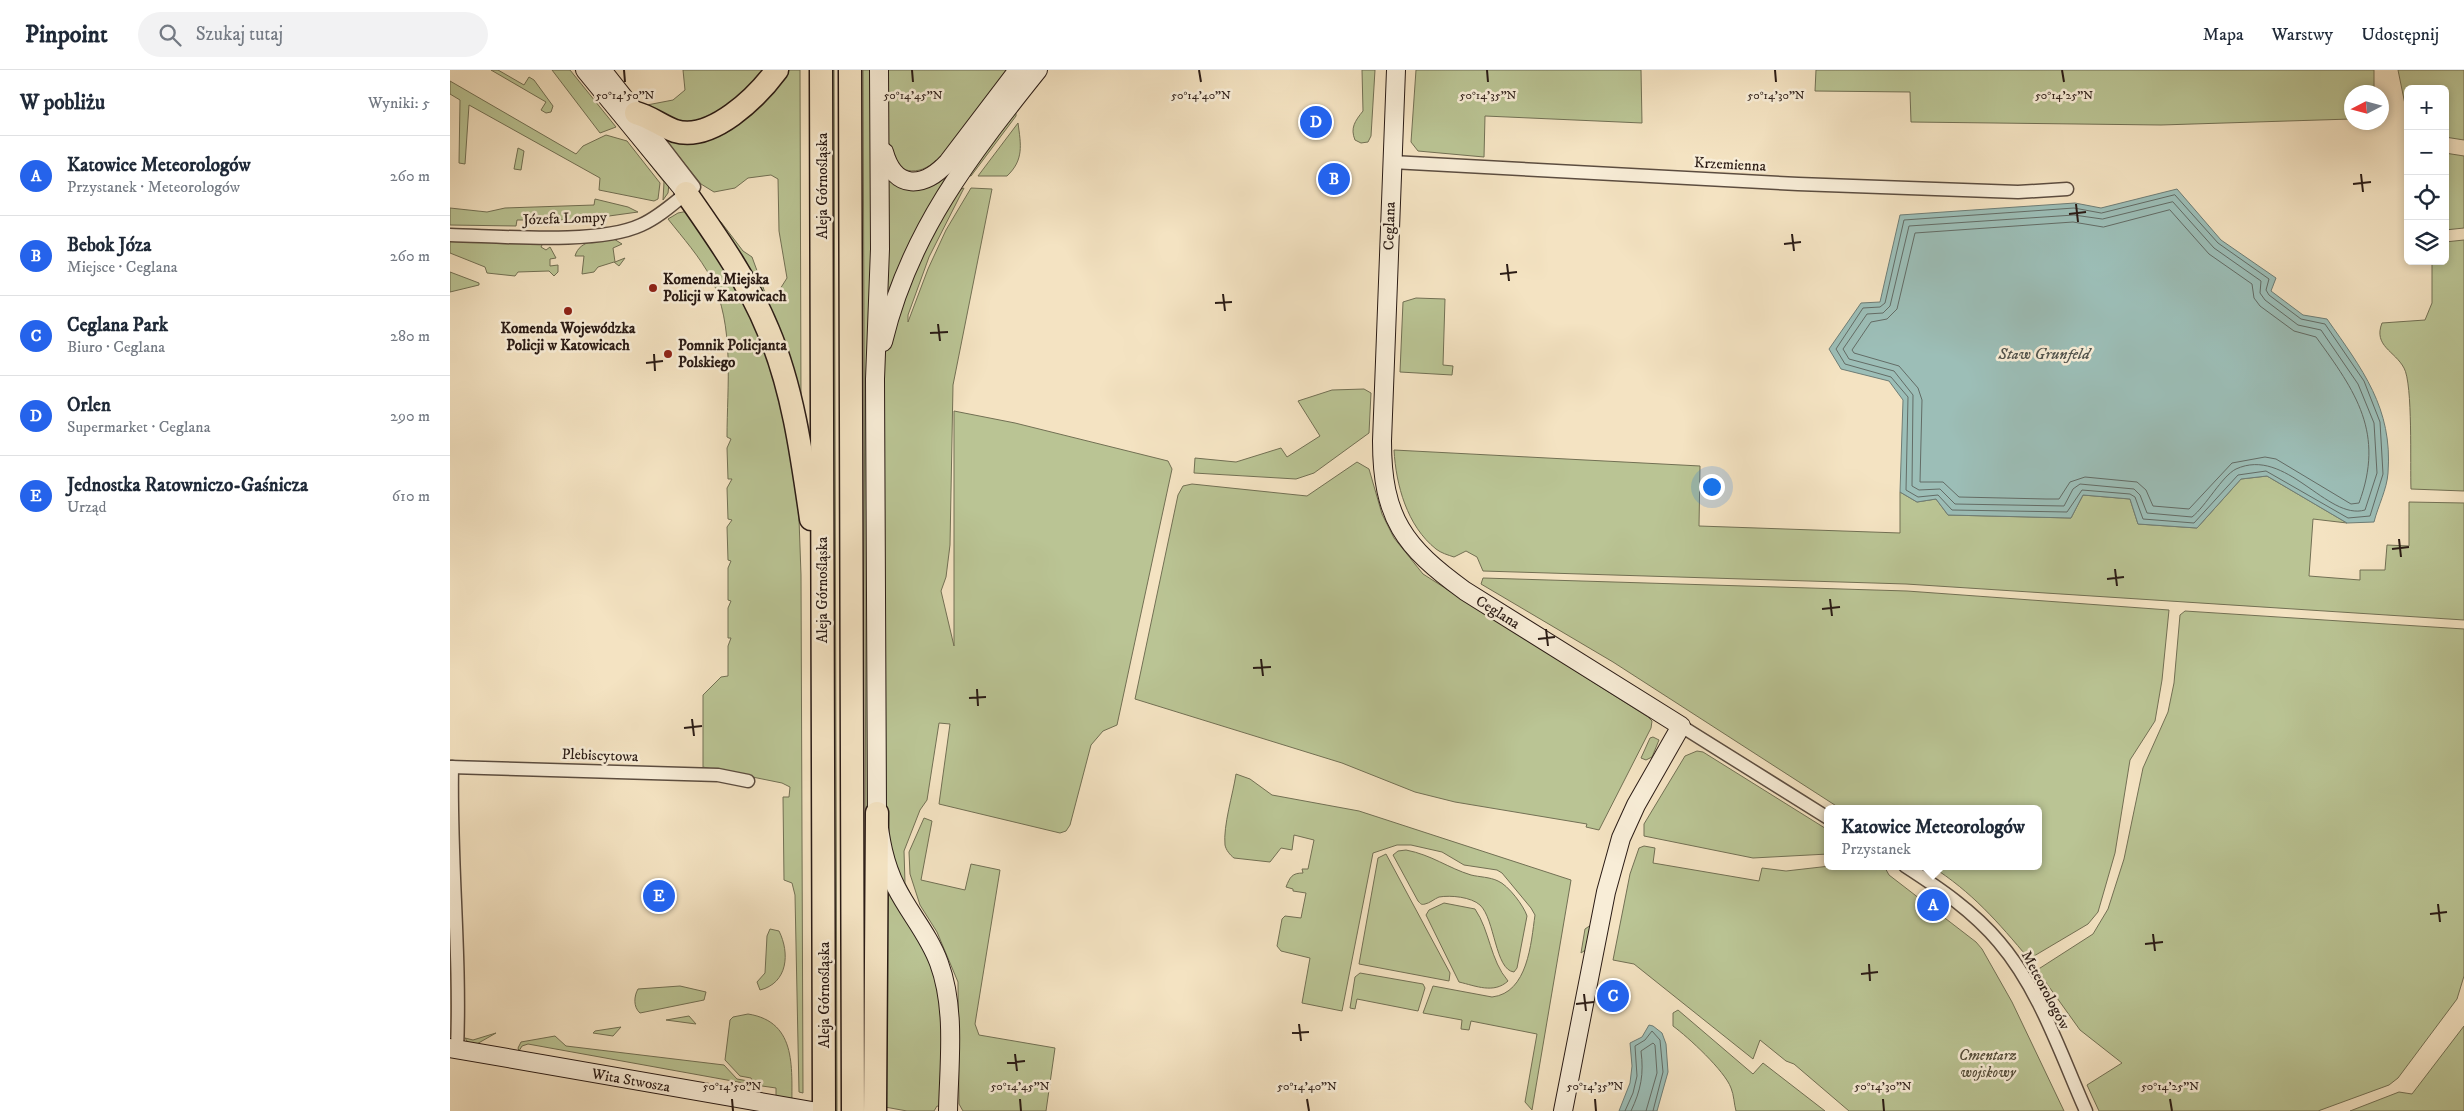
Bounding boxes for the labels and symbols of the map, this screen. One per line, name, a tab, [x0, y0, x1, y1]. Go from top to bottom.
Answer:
north arrow	[2344, 85, 2389, 130]
text: 50°14'50"N	[596, 88, 655, 103]
text: 50°14'45"N	[883, 88, 943, 103]
text: 50°14'40"N	[1171, 88, 1231, 103]
text: 50°14'35"N	[1460, 88, 1517, 103]
text: 50°14'30"N	[1747, 88, 1805, 103]
text: 50°14'25"N	[2035, 88, 2093, 103]
pin: D	[1300, 103, 1332, 141]
street label: Aleja Górnośląska	[813, 132, 832, 239]
street label: Krzemienna	[1693, 153, 1767, 176]
pin: B	[1318, 160, 1350, 198]
street label: Ceglana	[1379, 201, 1400, 251]
street label: Józefa Lompy	[521, 208, 608, 230]
place label: Komenda Miejska Policji w Katowicach	[663, 270, 787, 306]
marker: Komenda Miejska Policji w Katowicach	[647, 282, 659, 294]
marker: Komenda Wojewódzka Policji w Katowicach	[562, 305, 574, 317]
place label: Komenda Wojewódzka Policji w Katowicach	[501, 319, 636, 355]
place label: Pomnik Policjanta Polskiego	[678, 336, 787, 372]
water label: Staw Grunfeld	[1997, 344, 2092, 364]
marker: Pomnik Policjanta Polskiego	[662, 348, 674, 360]
your location	[1699, 474, 1725, 500]
street label: Aleja Górnośląska	[813, 536, 832, 643]
street label: Ceglana	[1472, 591, 1524, 634]
street label: Plebiscytowa	[561, 745, 639, 766]
pin: E	[643, 877, 675, 915]
pin: A	[1917, 886, 1949, 924]
street label: Aleja Górnośląska	[815, 941, 834, 1048]
street label: Meteorologów	[2017, 947, 2074, 1033]
pin: C	[1597, 977, 1629, 1015]
park label: Cmentarz wojskowy	[1959, 1046, 2017, 1082]
street label: Wita Stwosza	[589, 1064, 672, 1097]
text: 50°14'50"N	[703, 1079, 762, 1094]
text: 50°14'45"N	[990, 1079, 1050, 1094]
text: 50°14'40"N	[1277, 1079, 1337, 1094]
text: 50°14'35"N	[1567, 1079, 1624, 1094]
text: 50°14'30"N	[1854, 1079, 1912, 1094]
text: 50°14'25"N	[2141, 1079, 2199, 1094]

